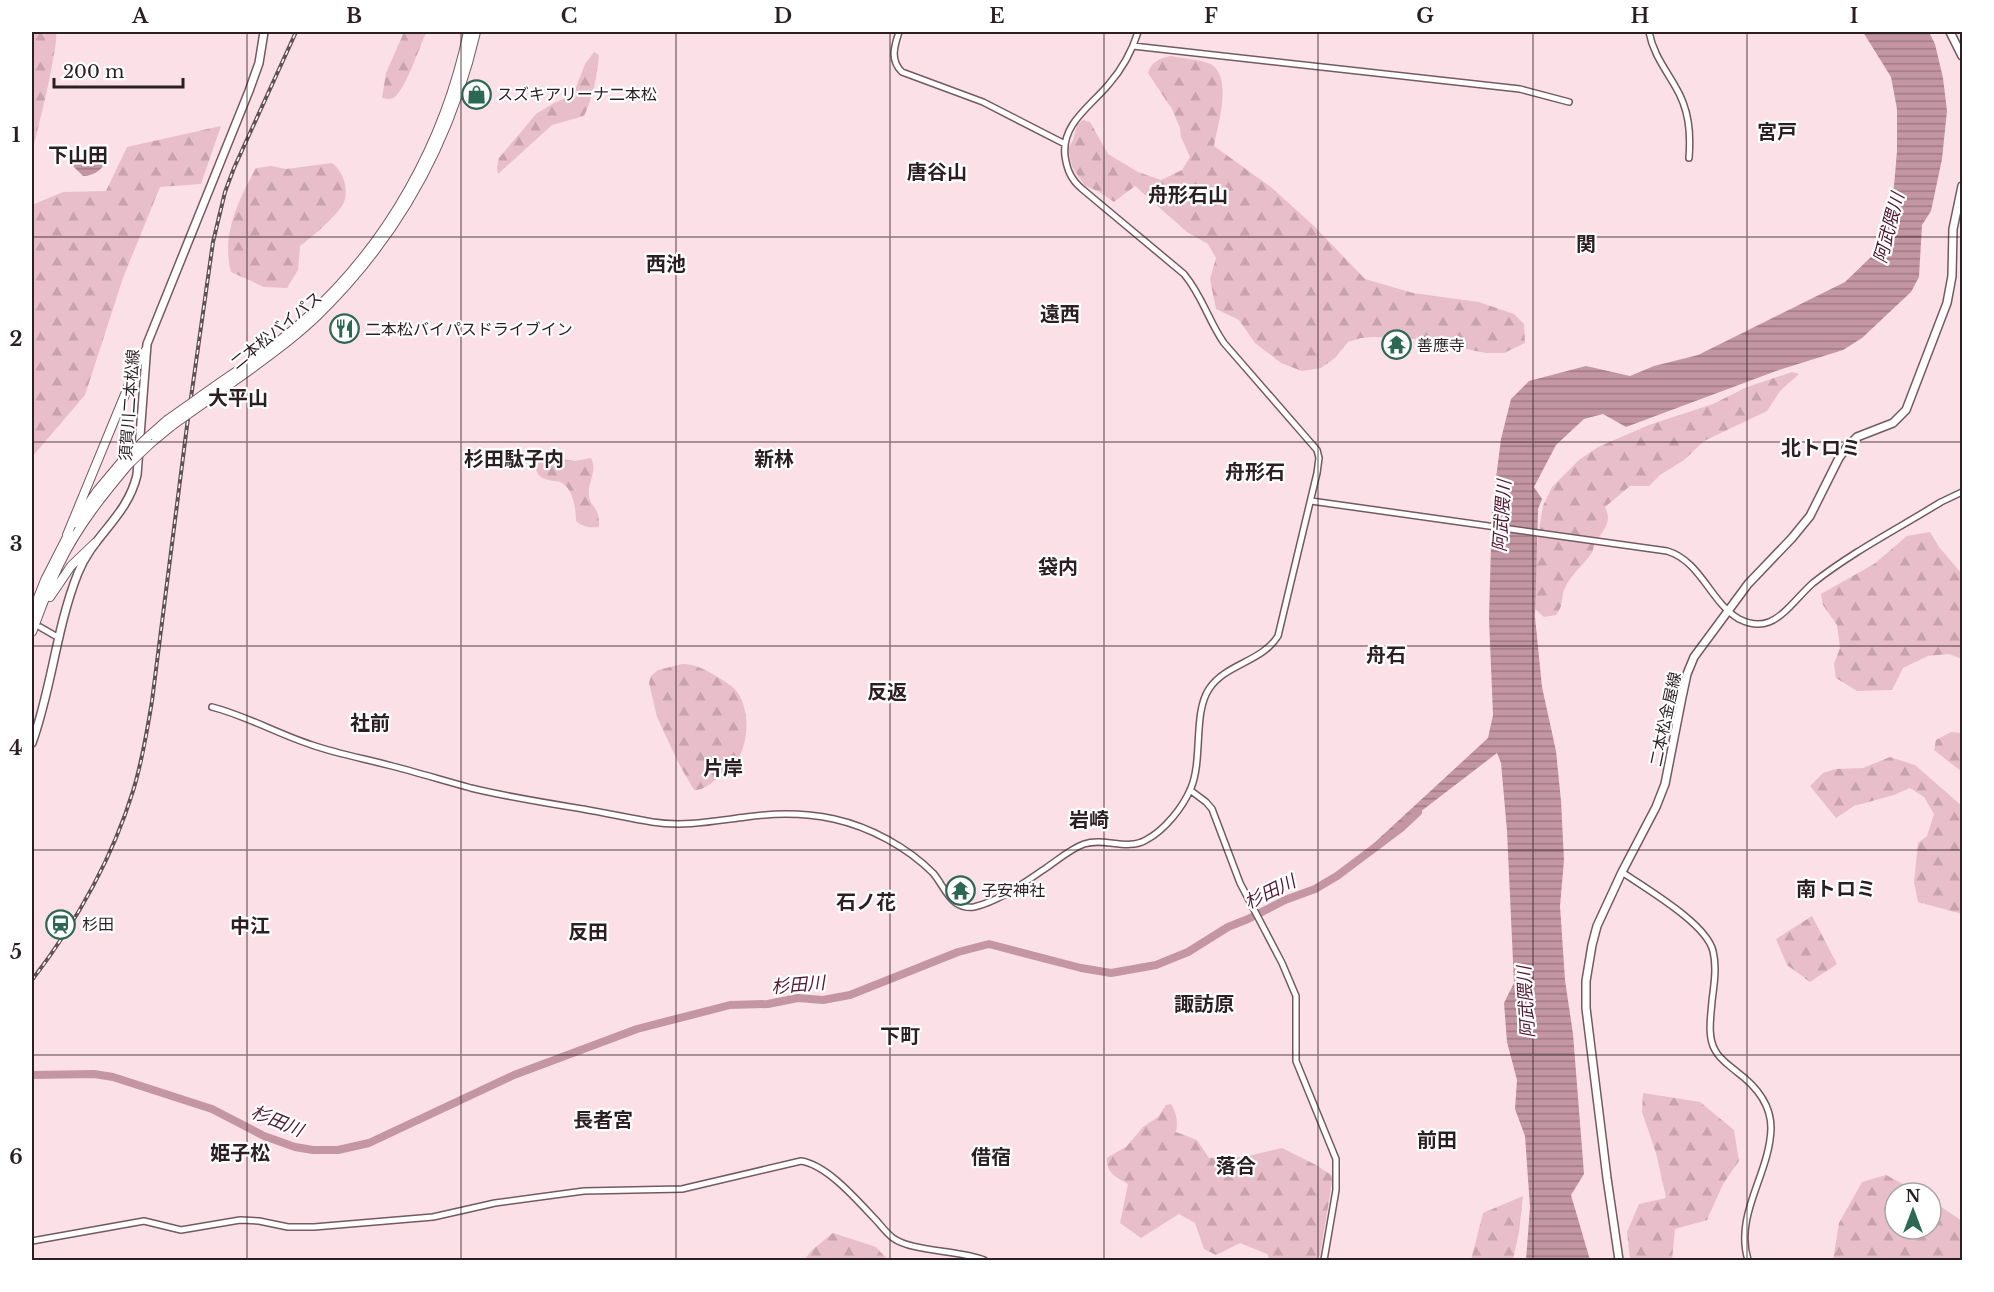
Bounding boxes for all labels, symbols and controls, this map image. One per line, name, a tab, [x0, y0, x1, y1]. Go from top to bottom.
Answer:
text: A	[131, 4, 149, 28]
text: B	[346, 4, 362, 28]
text: C	[561, 4, 577, 28]
text: D	[774, 4, 792, 28]
text: E	[989, 4, 1005, 28]
text: F	[1204, 4, 1218, 28]
text: G	[1416, 4, 1434, 28]
text: H	[1631, 4, 1650, 28]
text: I	[1850, 4, 1858, 28]
scale bar	[54, 51, 183, 89]
text: 200 m	[63, 61, 124, 83]
shop icon: スズキアリーナ二本松	[460, 78, 492, 110]
place label: スズキアリーナ二本松	[497, 84, 657, 104]
district label: 宮戸	[1757, 120, 1797, 144]
text: 1	[12, 123, 21, 147]
district label: 下山田	[48, 143, 108, 167]
district label: 唐谷山	[907, 160, 967, 184]
district label: 舟形石山	[1148, 183, 1228, 207]
water label: 阿武隈川	[1869, 188, 1909, 266]
district label: 関	[1576, 232, 1596, 256]
district label: 西池	[646, 252, 686, 276]
street label: 二本松バイパス	[226, 287, 326, 373]
district label: 遠西	[1040, 302, 1080, 326]
restaurant icon: 二本松バイパスドライブイン	[328, 313, 360, 345]
place label: 二本松バイパスドライブイン	[365, 319, 573, 339]
text: 2	[9, 327, 23, 351]
temple icon: 善應寺	[1380, 329, 1412, 361]
place label: 善應寺	[1417, 335, 1465, 355]
street label: 須賀川二本松線	[115, 348, 143, 462]
district label: 大平山	[208, 386, 268, 410]
district label: 北トロミ	[1781, 436, 1861, 460]
district label: 杉田駄子内	[464, 447, 564, 471]
district label: 新林	[754, 447, 794, 471]
district label: 舟形石	[1225, 460, 1285, 484]
water label: 阿武隈川	[1489, 477, 1516, 553]
text: 3	[10, 532, 22, 556]
district label: 袋内	[1038, 555, 1078, 579]
district label: 舟石	[1366, 643, 1406, 667]
street label: 二本松金屋線	[1645, 670, 1685, 768]
district label: 反返	[867, 680, 907, 704]
district label: 社前	[350, 711, 390, 735]
text: 4	[9, 736, 23, 760]
district label: 片岸	[703, 756, 743, 780]
district label: 岩崎	[1069, 808, 1109, 832]
water label: 杉田川	[1241, 869, 1301, 914]
temple icon: 子安神社	[944, 874, 976, 906]
district label: 南トロミ	[1796, 877, 1876, 901]
place label: 子安神社	[981, 880, 1045, 900]
district label: 石ノ花	[836, 890, 896, 914]
station icon: 杉田	[45, 908, 77, 940]
place label: 杉田	[82, 914, 114, 934]
district label: 中江	[230, 914, 270, 938]
district label: 反田	[568, 920, 608, 944]
text: 5	[10, 940, 22, 964]
water label: 阿武隈川	[1513, 963, 1539, 1039]
water label: 杉田川	[770, 972, 828, 998]
district label: 諏訪原	[1174, 992, 1234, 1016]
district label: 下町	[880, 1024, 920, 1048]
water label: 杉田川	[248, 1101, 308, 1142]
district label: 長者宮	[573, 1108, 633, 1132]
district label: 前田	[1417, 1128, 1457, 1152]
district label: 姫子松	[210, 1141, 270, 1165]
text: 6	[9, 1145, 23, 1169]
district label: 借宿	[971, 1145, 1011, 1169]
district label: 落合	[1216, 1154, 1256, 1178]
north arrow	[1883, 1181, 1943, 1241]
text: N	[1905, 1186, 1921, 1206]

